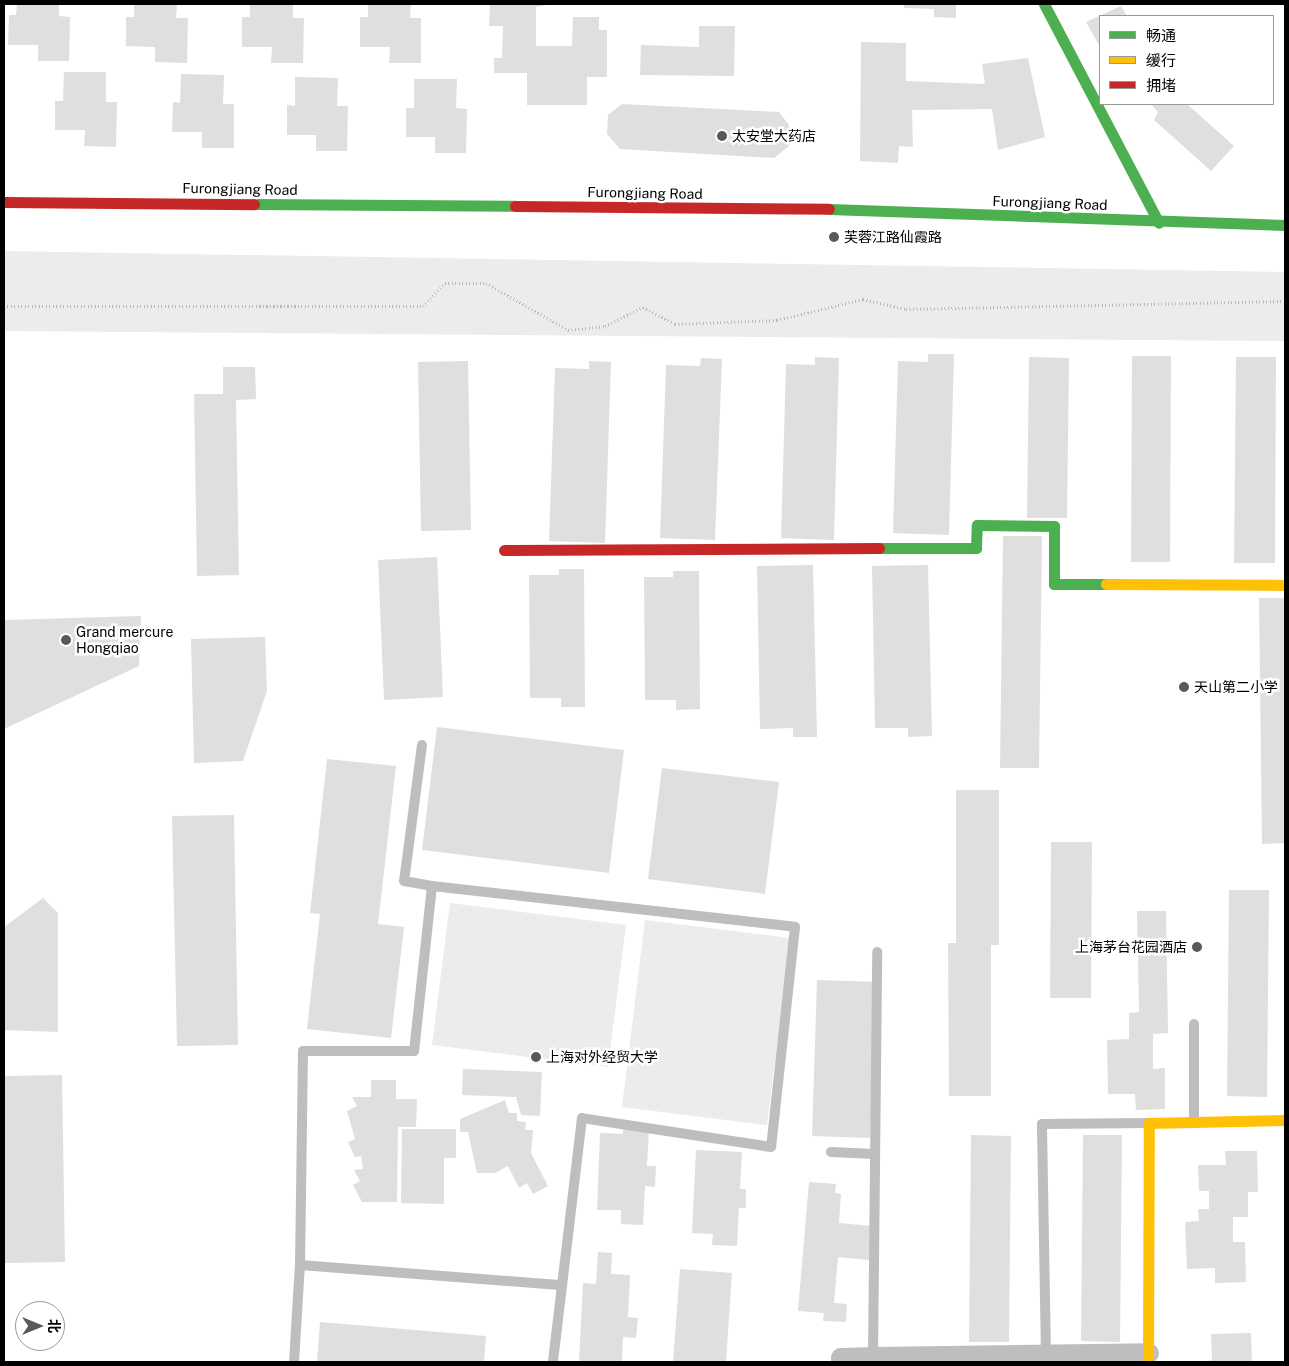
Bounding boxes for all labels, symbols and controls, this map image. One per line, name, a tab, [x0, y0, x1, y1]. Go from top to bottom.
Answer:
legend	[1099, 15, 1274, 105]
text: 畅通	[1146, 27, 1176, 44]
text: 缓行	[1146, 52, 1176, 69]
text: 拥堵	[1146, 77, 1176, 94]
place label: 太安堂大药店	[732, 128, 816, 144]
marker: 太安堂大药店	[716, 130, 728, 142]
street label: Furongjiang Road	[182, 180, 298, 198]
street label: Furongjiang Road	[587, 184, 703, 202]
street label: Furongjiang Road	[992, 193, 1108, 213]
place label: 芙蓉江路仙霞路	[844, 229, 942, 245]
marker: 芙蓉江路仙霞路	[828, 231, 840, 243]
place label: Grand mercure Hongqiao	[76, 624, 174, 656]
marker: Grand mercure Hongqiao	[60, 634, 72, 646]
place label: 天山第二小学	[1194, 679, 1278, 695]
marker: 天山第二小学	[1178, 681, 1190, 693]
place label: 上海茅台花园酒店	[1075, 939, 1187, 955]
marker: 上海茅台花园酒店	[1191, 941, 1203, 953]
place label: 上海对外经贸大学	[546, 1049, 658, 1065]
marker: 上海对外经贸大学	[530, 1051, 542, 1063]
north arrow	[15, 1301, 65, 1351]
text: 北	[46, 1319, 62, 1333]

